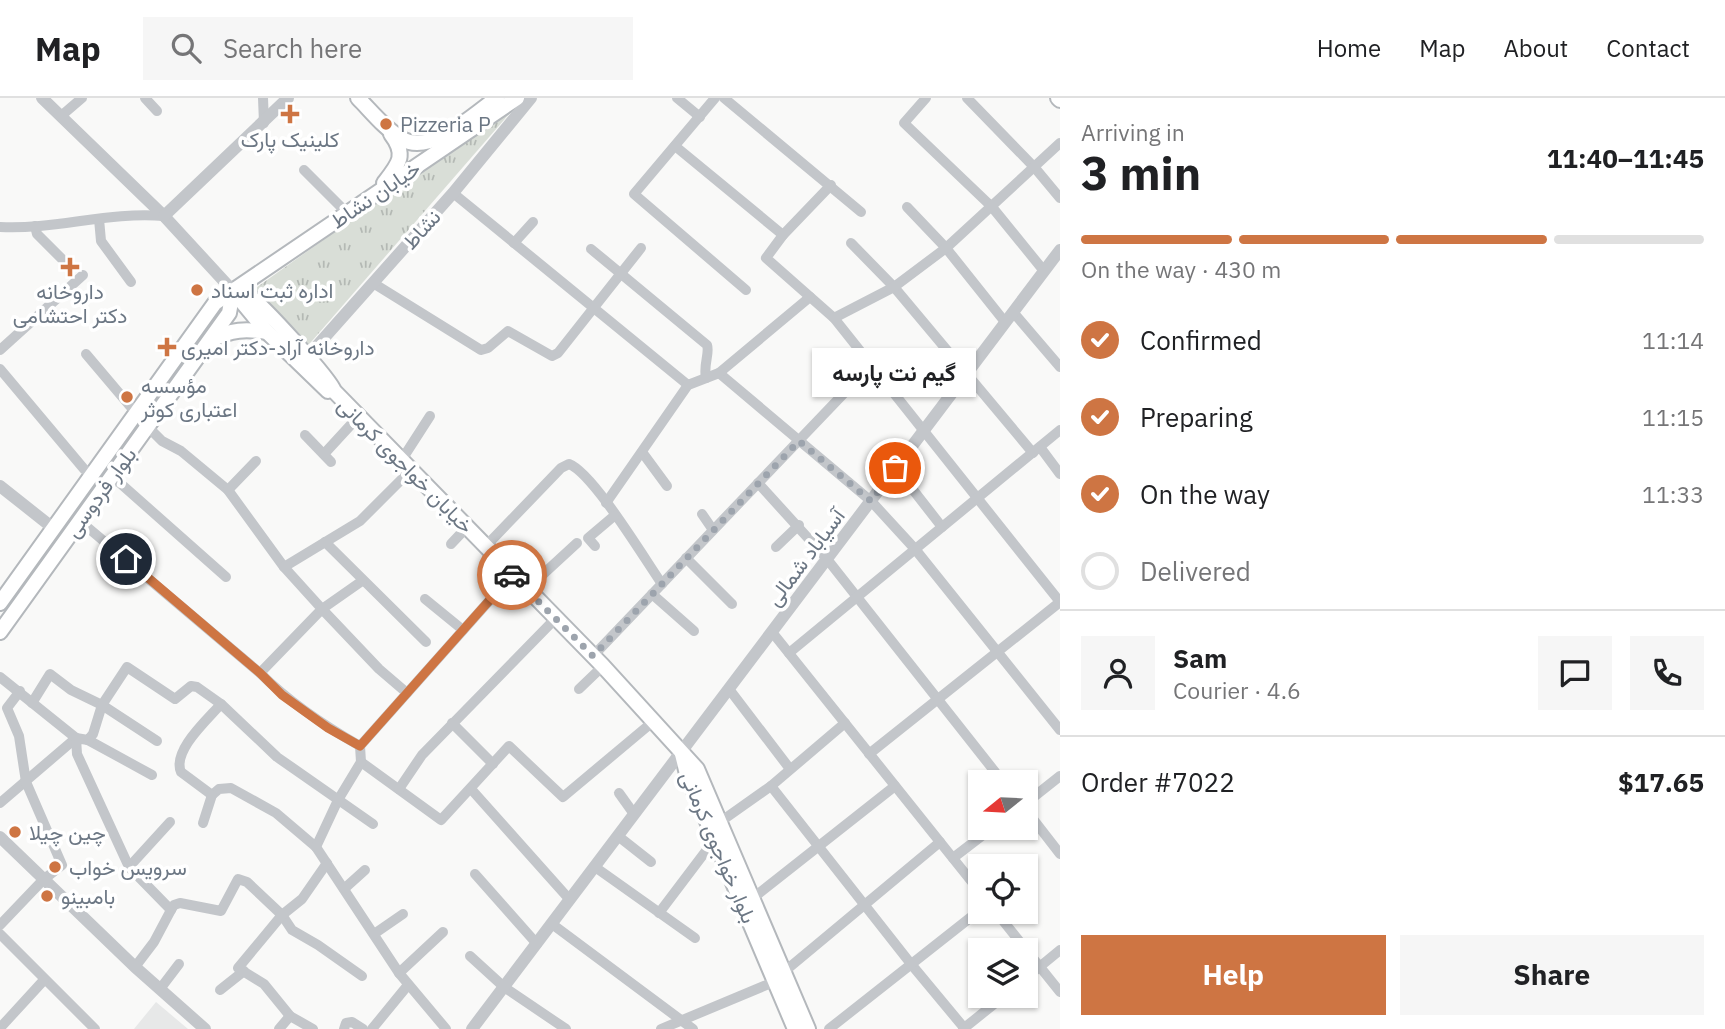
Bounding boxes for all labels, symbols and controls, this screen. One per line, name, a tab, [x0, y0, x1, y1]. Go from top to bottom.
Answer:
search box	[143, 17, 633, 80]
text: Map	[35, 27, 101, 70]
icon: search	[167, 29, 205, 67]
text: Search here	[223, 31, 362, 65]
text: Home	[1317, 32, 1381, 64]
text: Map	[1419, 32, 1465, 64]
text: About	[1503, 32, 1568, 64]
text: Contact	[1606, 32, 1690, 64]
marker: کلینیک پارک	[280, 104, 300, 124]
place label: Pizzeria P	[400, 110, 491, 138]
marker: Pizzeria P	[378, 116, 394, 132]
text: Arriving in	[1081, 117, 1185, 147]
place label: کلینیک پارک	[241, 125, 339, 154]
text: 11:40–11:45	[1547, 141, 1704, 175]
text: 3 min	[1081, 143, 1201, 203]
street label: خیابان نشاط	[325, 155, 425, 233]
street label: نشاط	[397, 204, 445, 254]
text: On the way · 430 m	[1081, 254, 1281, 284]
marker: داروخانه دکتر احتشامی	[62, 259, 78, 275]
place label: اداره ثبت اسناد	[211, 276, 333, 304]
place label: داروخانه دکتر احتشامی	[13, 277, 127, 329]
marker: اداره ثبت اسناد	[189, 282, 205, 298]
icon: check	[1081, 321, 1119, 359]
text: Confirmed	[1140, 323, 1262, 357]
text: 11:14	[1642, 325, 1704, 355]
place label: داروخانه آراد-دکتر امیری	[181, 333, 375, 361]
marker: داروخانه آراد-دکتر امیری	[159, 339, 175, 355]
callout: گیم نت پارسه	[813, 349, 977, 398]
text: گیم نت پارسه	[832, 357, 956, 387]
place label: مؤسسه اعتباری کوثر	[140, 371, 237, 423]
marker: مؤسسه اعتباری کوثر	[119, 389, 135, 405]
street label: خیابان خواجوی کرمانی	[332, 391, 480, 539]
icon: check	[1081, 398, 1119, 436]
text: Preparing	[1140, 400, 1253, 434]
text: 11:15	[1642, 402, 1704, 432]
pin	[865, 438, 925, 498]
street label: بلوار فردوسی	[58, 441, 142, 543]
icon: bag	[876, 449, 914, 487]
icon: check	[1081, 475, 1119, 513]
text: On the way	[1140, 477, 1270, 511]
text: 11:33	[1642, 479, 1704, 509]
street label: آسیاباد شمالی	[759, 501, 852, 611]
pin	[96, 529, 156, 589]
icon: home	[107, 540, 145, 578]
courier	[477, 540, 547, 610]
text: Delivered	[1140, 554, 1251, 588]
icon: car	[493, 556, 531, 594]
button: person	[1081, 636, 1155, 710]
button: chat	[1538, 636, 1612, 710]
button: phone	[1630, 636, 1704, 710]
text: Sam	[1173, 641, 1227, 675]
text: Courier · 4.6	[1173, 675, 1301, 705]
text: Order #7022	[1081, 765, 1235, 799]
text: $17.65	[1618, 765, 1704, 799]
street label: بلوار خواجوی کرمانی	[674, 767, 764, 927]
north arrow	[968, 770, 1038, 840]
map controls	[968, 770, 1038, 1008]
place label: چین چیلا	[29, 818, 106, 847]
marker: چین چیلا	[7, 824, 23, 840]
place label: سرویس خواب	[69, 853, 187, 881]
button: locate	[968, 854, 1038, 924]
marker: سرویس خواب	[47, 859, 63, 875]
place label: بامبینو	[61, 882, 115, 910]
marker: بامبینو	[39, 888, 55, 904]
button: Help	[1081, 935, 1386, 1015]
button: Share	[1400, 935, 1704, 1015]
button: layers	[968, 938, 1038, 1008]

